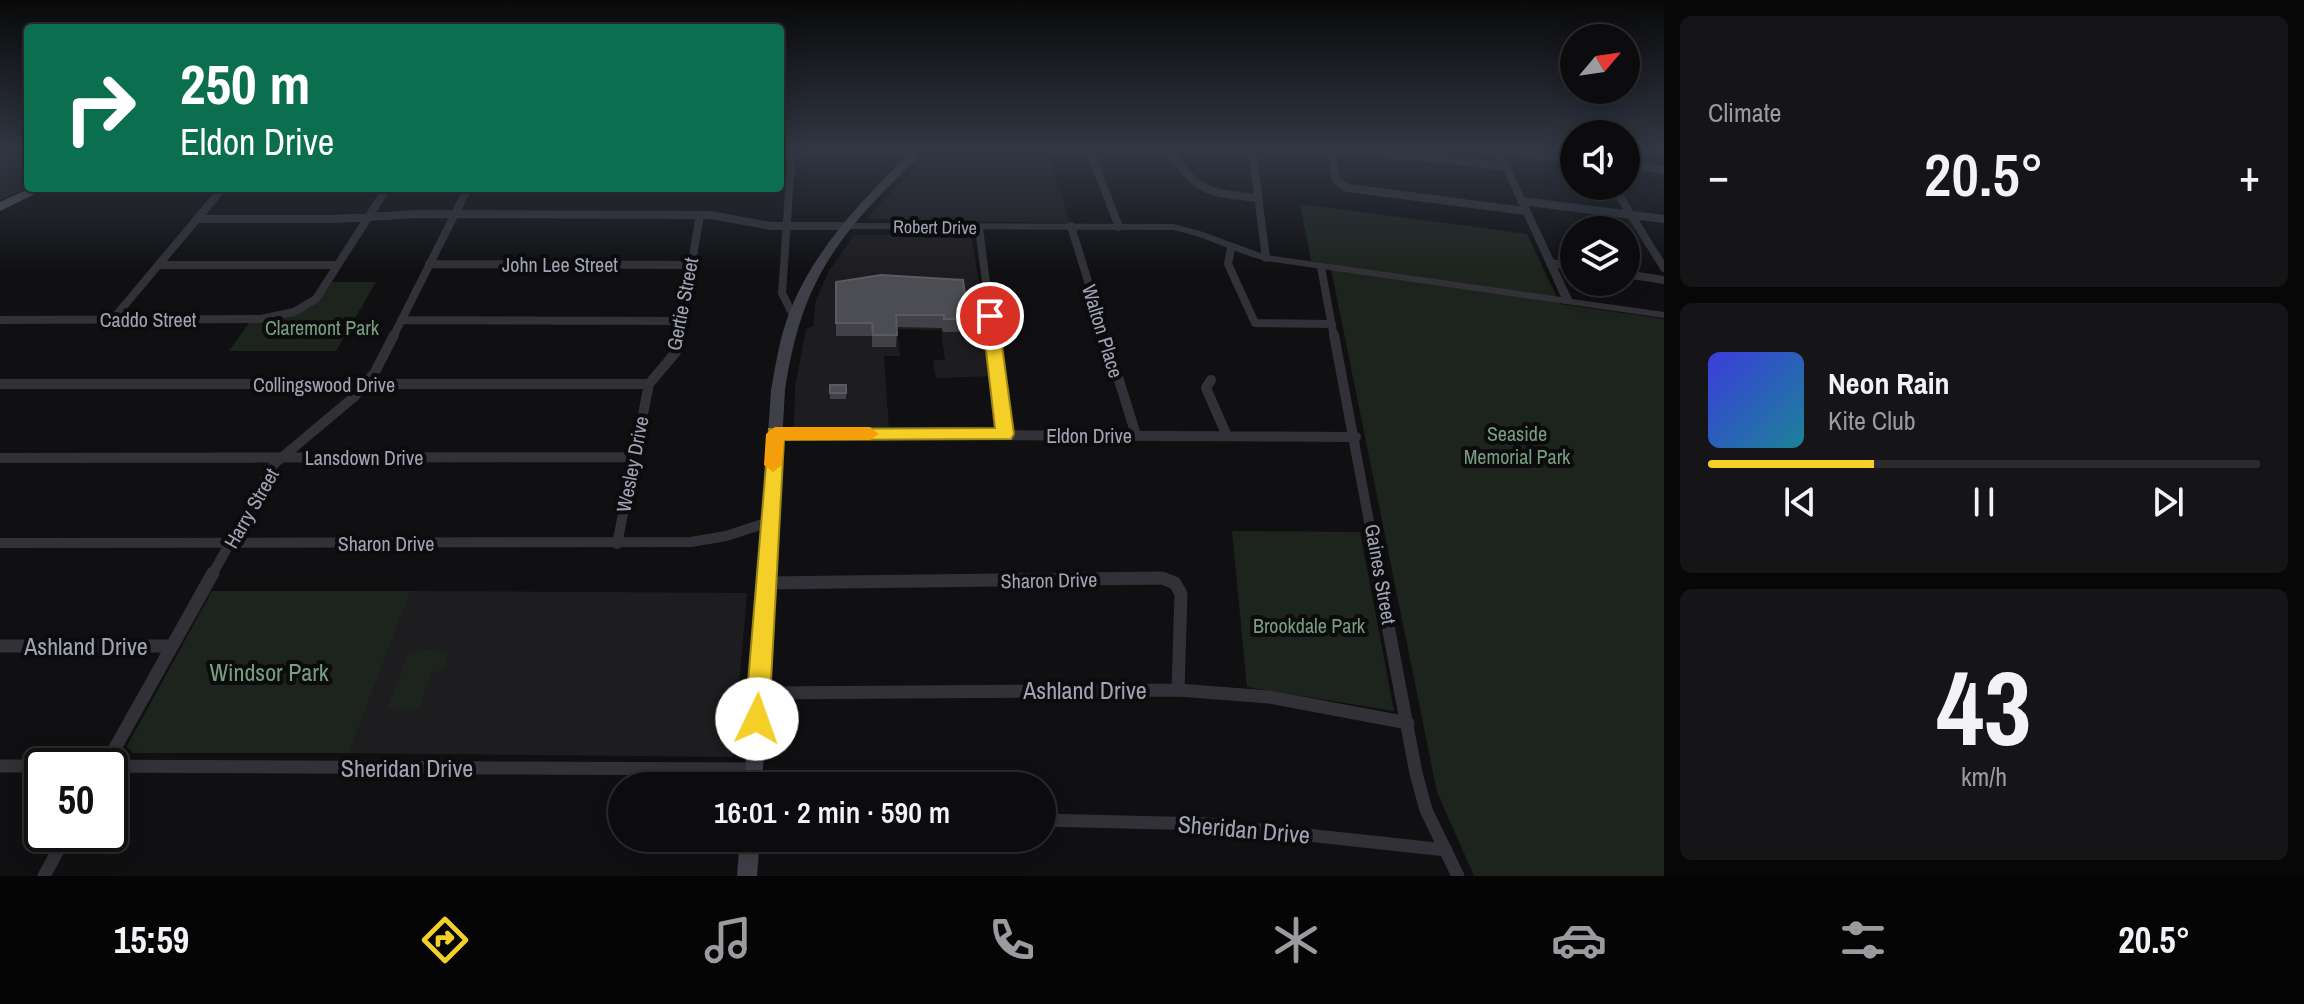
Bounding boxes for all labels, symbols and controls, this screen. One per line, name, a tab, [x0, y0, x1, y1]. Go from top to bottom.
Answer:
north arrow	[1560, 24, 1640, 104]
map controls	[1560, 24, 1640, 296]
text: 250 m	[180, 46, 310, 121]
icon: right	[48, 56, 152, 160]
text: Climate	[1708, 95, 1781, 130]
text: Eldon Drive	[180, 118, 334, 166]
button: sound	[1560, 120, 1640, 200]
text: 20.5°	[1924, 134, 2044, 215]
text: −	[1708, 145, 1729, 205]
text: +	[2239, 145, 2260, 205]
street label: Robert Drive	[893, 214, 977, 240]
button: layers	[1560, 216, 1640, 296]
street label: John Lee Street	[502, 251, 618, 278]
street label: Gertie Street	[660, 255, 704, 353]
street label: Walton Place	[1076, 281, 1130, 381]
pin	[956, 282, 1024, 350]
icon: arrive	[968, 294, 1012, 338]
street label: Caddo Street	[100, 306, 197, 333]
park label: Claremont Park	[265, 314, 380, 341]
text: Neon Rain	[1828, 363, 1950, 403]
street label: Collingswood Drive	[253, 371, 395, 398]
text: Kite Club	[1828, 403, 1916, 438]
street label: Wesley Drive	[609, 414, 655, 514]
park label: Seaside Memorial Park	[1464, 420, 1571, 470]
street label: Eldon Drive	[1046, 422, 1132, 449]
street label: Lansdown Drive	[305, 444, 423, 471]
street label: Harry Street	[217, 463, 285, 553]
icon: previous	[1778, 480, 1822, 524]
icon: pause	[1962, 480, 2006, 524]
icon: next	[2146, 480, 2190, 524]
street label: Gaines Street	[1359, 522, 1403, 627]
street label: Sharon Drive	[338, 530, 434, 557]
street label: Sharon Drive	[1000, 566, 1098, 594]
park label: Brookdale Park	[1253, 612, 1366, 639]
street label: Ashland Drive	[23, 630, 148, 662]
text: 43	[1937, 637, 2031, 777]
park label: Windsor Park	[209, 656, 329, 688]
street label: Ashland Drive	[1022, 674, 1147, 706]
position arrow	[715, 677, 799, 761]
speed limit sign: 50	[24, 748, 128, 852]
street label: Sheridan Drive	[341, 752, 473, 784]
text: km/h	[1961, 759, 2007, 794]
text: 16:01 · 2 min · 590 m	[714, 792, 950, 832]
street label: Sheridan Drive	[1177, 807, 1311, 851]
icon: directions	[417, 912, 473, 968]
icon: music	[700, 912, 756, 968]
icon: phone	[984, 912, 1040, 968]
icon: climate	[1268, 912, 1324, 968]
icon: car	[1551, 912, 1607, 968]
icon: filters	[1835, 912, 1891, 968]
text: 15:59	[114, 916, 189, 964]
text: 20.5°	[2118, 916, 2190, 964]

